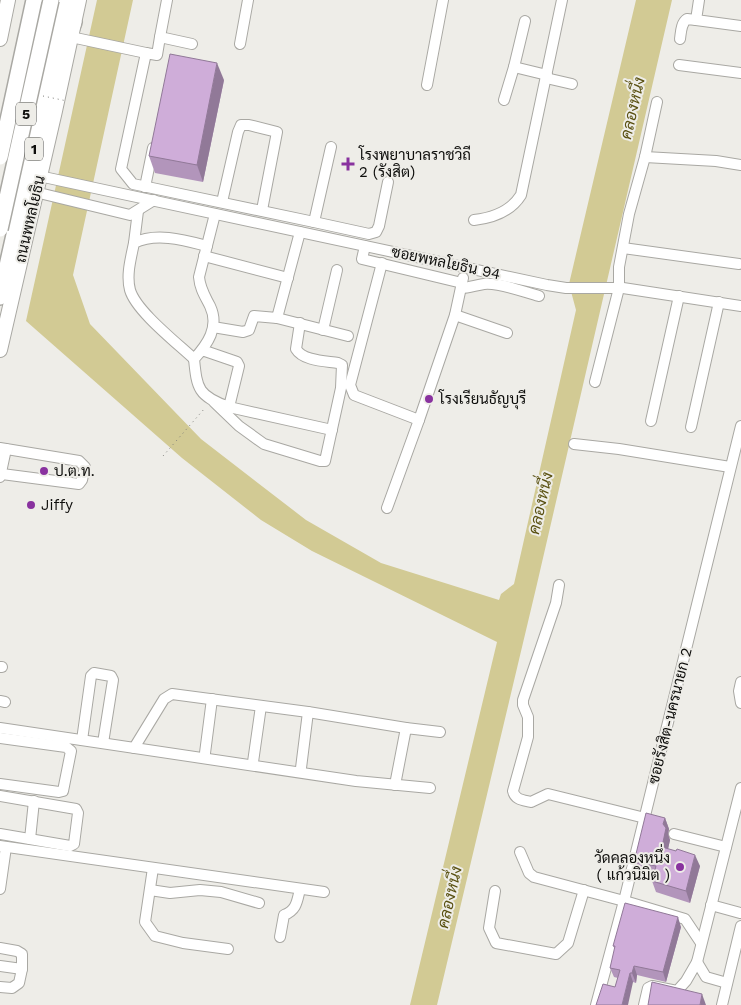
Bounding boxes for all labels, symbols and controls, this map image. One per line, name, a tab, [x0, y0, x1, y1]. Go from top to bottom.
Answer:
water label: คลองหนึ่ง	[611, 74, 649, 141]
road number: 5	[16, 102, 36, 126]
road number: 1	[25, 138, 43, 160]
place label: โรงพยาบาลราชวิถี 2 (รังสิต)	[358, 145, 471, 181]
marker: โรงพยาบาลราชวิถี 2 (รังสิต)	[341, 157, 355, 171]
street label: ถนนพหลโยธิน	[10, 173, 49, 264]
street label: ซอยพหลโยธิน 94	[390, 242, 502, 283]
place label: โรงเรียนธัญบุรี	[438, 389, 526, 410]
marker: โรงเรียนธัญบุรี	[423, 393, 435, 405]
place label: ป.ต.ท.	[54, 462, 95, 480]
marker: ป.ต.ท.	[38, 465, 50, 477]
water label: คลองหนึ่ง	[519, 469, 557, 536]
place label: Jiffy	[41, 496, 73, 514]
marker: Jiffy	[25, 499, 37, 511]
street label: ซอยรังสิต-นครนายก 2	[644, 646, 696, 786]
place label: วัดคลองหนึ่ง ( แก้วนิมิต )	[594, 843, 670, 884]
marker: วัดคลองหนึ่ง ( แก้วนิมิต )	[674, 861, 686, 873]
water label: คลองหนึ่ง	[428, 863, 466, 930]

